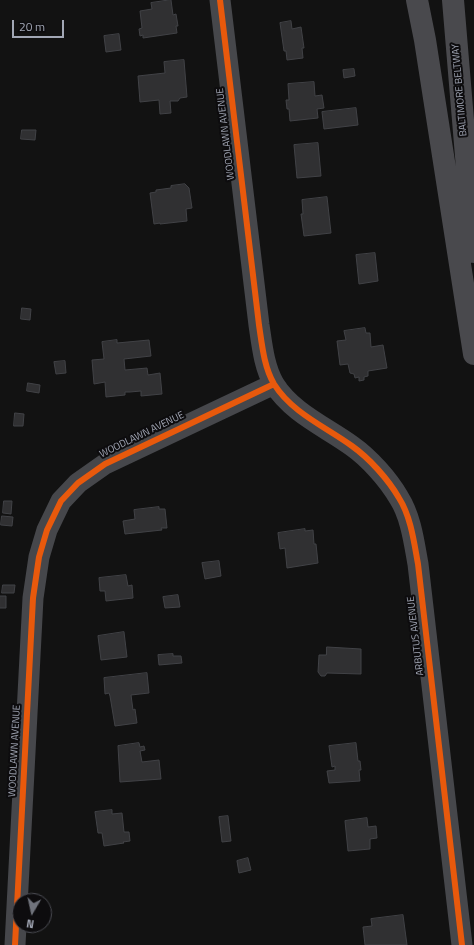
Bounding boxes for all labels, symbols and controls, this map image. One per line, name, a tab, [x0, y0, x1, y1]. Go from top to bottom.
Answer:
scale bar	[14, 12, 66, 38]
text: 20 m	[19, 17, 45, 36]
street label: BALTIMORE BELTWAY	[450, 43, 470, 137]
street label: WOODLAWN AVENUE	[214, 87, 238, 181]
street label: WOODLAWN AVENUE	[98, 409, 186, 461]
street label: ARBUTUS AVENUE	[405, 596, 427, 676]
street label: WOODLAWN AVENUE	[7, 704, 23, 798]
north arrow	[12, 893, 52, 933]
text: N	[25, 915, 35, 932]

